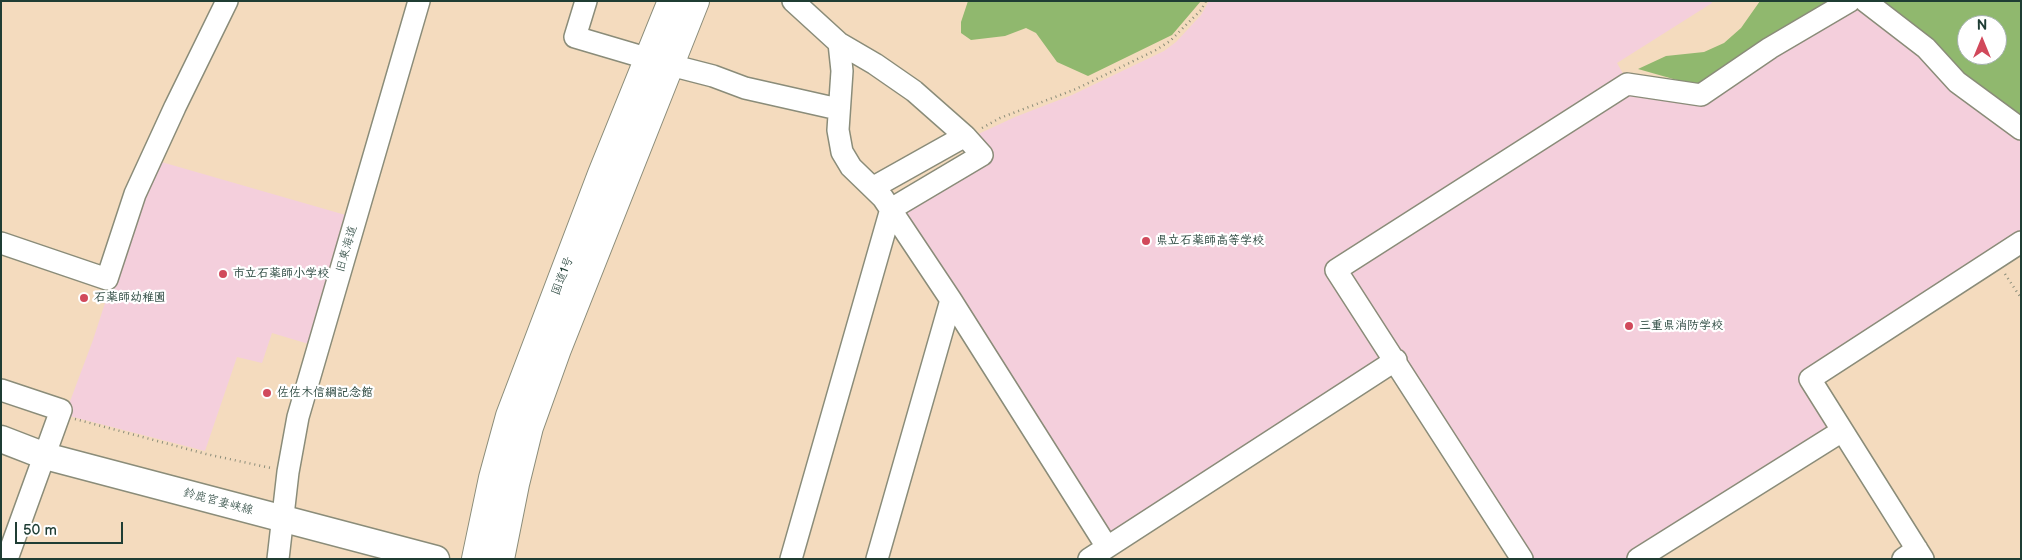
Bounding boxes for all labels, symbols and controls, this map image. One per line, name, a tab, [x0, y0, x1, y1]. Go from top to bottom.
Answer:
north arrow	[1957, 15, 2007, 65]
text: N	[1977, 17, 1987, 34]
street label: 旧東海道	[333, 224, 361, 274]
place label: 県立石薬師高等学校	[1156, 234, 1264, 248]
marker: 県立石薬師高等学校	[1140, 235, 1152, 247]
street label: 国道1号	[549, 254, 577, 298]
place label: 市立石薬師小学校	[233, 267, 329, 281]
marker: 市立石薬師小学校	[217, 268, 229, 280]
place label: 石薬師幼稚園	[94, 291, 166, 305]
marker: 石薬師幼稚園	[78, 292, 90, 304]
place label: 三重県消防学校	[1639, 319, 1723, 333]
marker: 三重県消防学校	[1623, 320, 1635, 332]
place label: 佐佐木信綱記念館	[277, 386, 373, 400]
marker: 佐佐木信綱記念館	[261, 387, 273, 399]
street label: 鈴鹿宮妻峡線	[181, 486, 255, 518]
scale bar	[18, 512, 125, 544]
text: 50 m	[23, 521, 57, 540]

